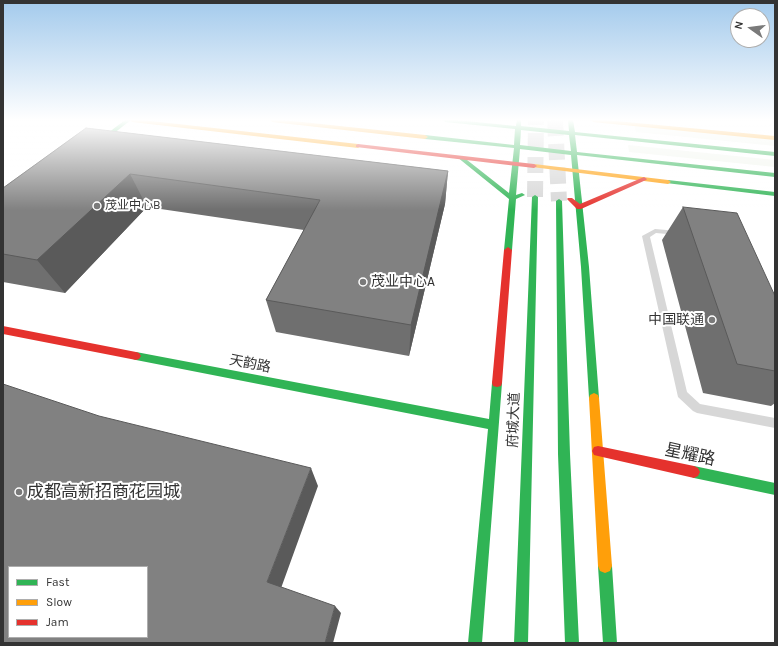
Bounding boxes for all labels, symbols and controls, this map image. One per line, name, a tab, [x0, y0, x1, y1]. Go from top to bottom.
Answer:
north arrow	[730, 8, 770, 48]
text: N	[732, 20, 746, 31]
place label: 茂业中心B	[105, 199, 160, 213]
marker: 茂业中心B	[92, 201, 102, 211]
place label: 茂业中心A	[371, 274, 435, 290]
marker: 茂业中心A	[358, 277, 368, 287]
place label: 中国联通	[648, 312, 704, 328]
marker: 中国联通	[707, 315, 717, 325]
street label: 天韵路	[228, 352, 272, 376]
street label: 府城大道	[505, 392, 523, 448]
street label: 星耀路	[663, 440, 717, 470]
place label: 成都高新招商花园城	[27, 482, 180, 502]
marker: 成都高新招商花园城	[14, 487, 24, 497]
legend	[8, 566, 148, 638]
text: Fast	[46, 575, 69, 589]
text: Slow	[46, 595, 72, 609]
text: Jam	[46, 615, 69, 629]

